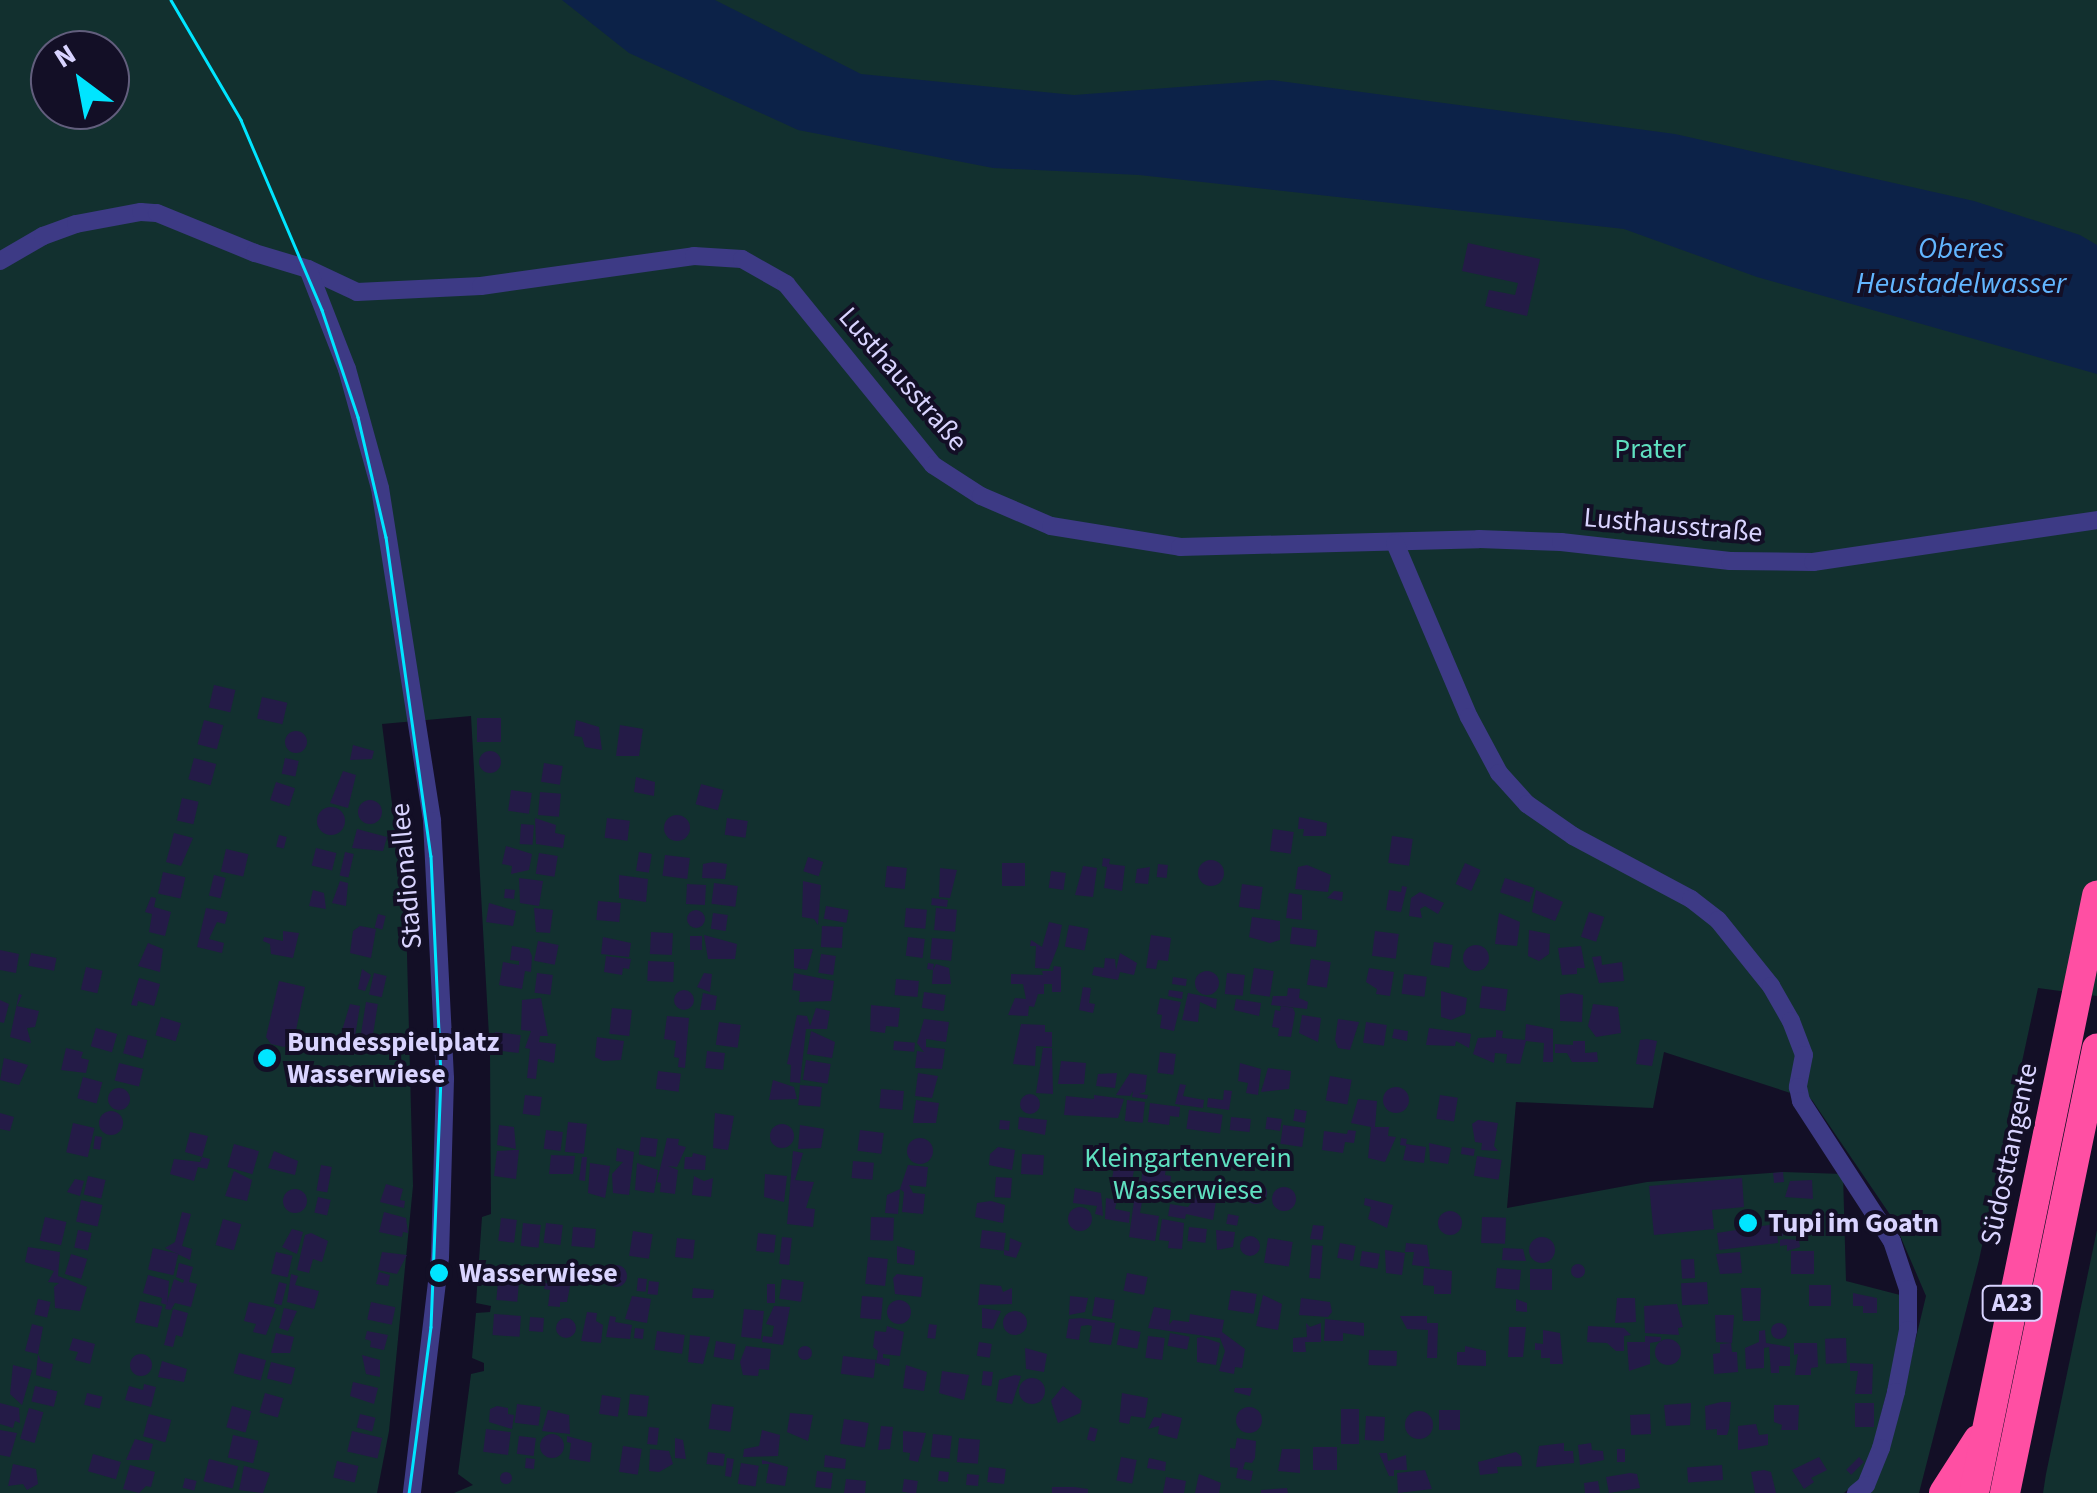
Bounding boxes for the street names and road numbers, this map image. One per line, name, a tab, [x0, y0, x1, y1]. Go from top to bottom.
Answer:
street label: Lusthausstraße	[831, 300, 975, 458]
street label: Lusthausstraße	[1582, 500, 1764, 550]
street label: Stadionallee	[383, 802, 429, 950]
street label: Südosttangente	[1973, 1060, 2045, 1248]
road number: A23	[1980, 1283, 2044, 1323]

